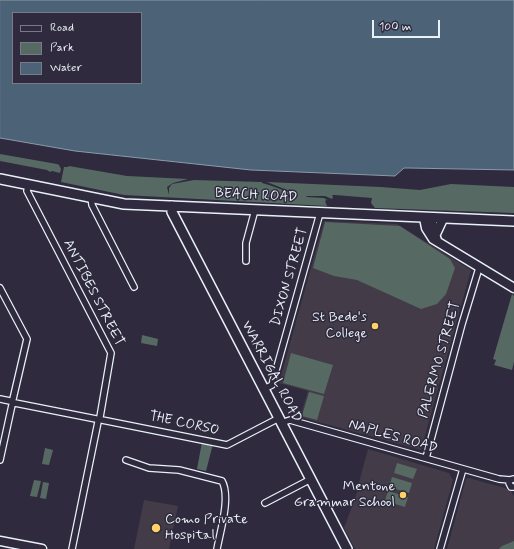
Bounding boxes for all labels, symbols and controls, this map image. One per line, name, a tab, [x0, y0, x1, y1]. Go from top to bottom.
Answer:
legend	[12, 12, 142, 84]
scale bar	[374, 12, 442, 38]
text: 100 m	[379, 19, 411, 35]
text: Road	[50, 20, 74, 36]
text: Park	[50, 40, 74, 56]
text: Water	[50, 60, 82, 76]
street label: BEACH ROAD	[214, 185, 298, 207]
street label: DIXON STREET	[268, 226, 312, 328]
street label: ANTIBES STREET	[59, 237, 127, 349]
street label: PALERMO STREET	[415, 300, 465, 420]
place label: St Bede's College	[312, 310, 367, 342]
street label: WARRIGAL ROAD	[237, 318, 305, 426]
marker: St Bede's College	[370, 321, 380, 331]
street label: THE CORSO	[148, 408, 220, 440]
street label: NAPLES ROAD	[347, 416, 439, 458]
place label: Mentone Grammar School	[294, 479, 395, 512]
marker: Mentone Grammar School	[398, 490, 408, 500]
place label: Como Private Hospital	[165, 512, 248, 544]
marker: Como Private Hospital	[150, 522, 162, 534]

